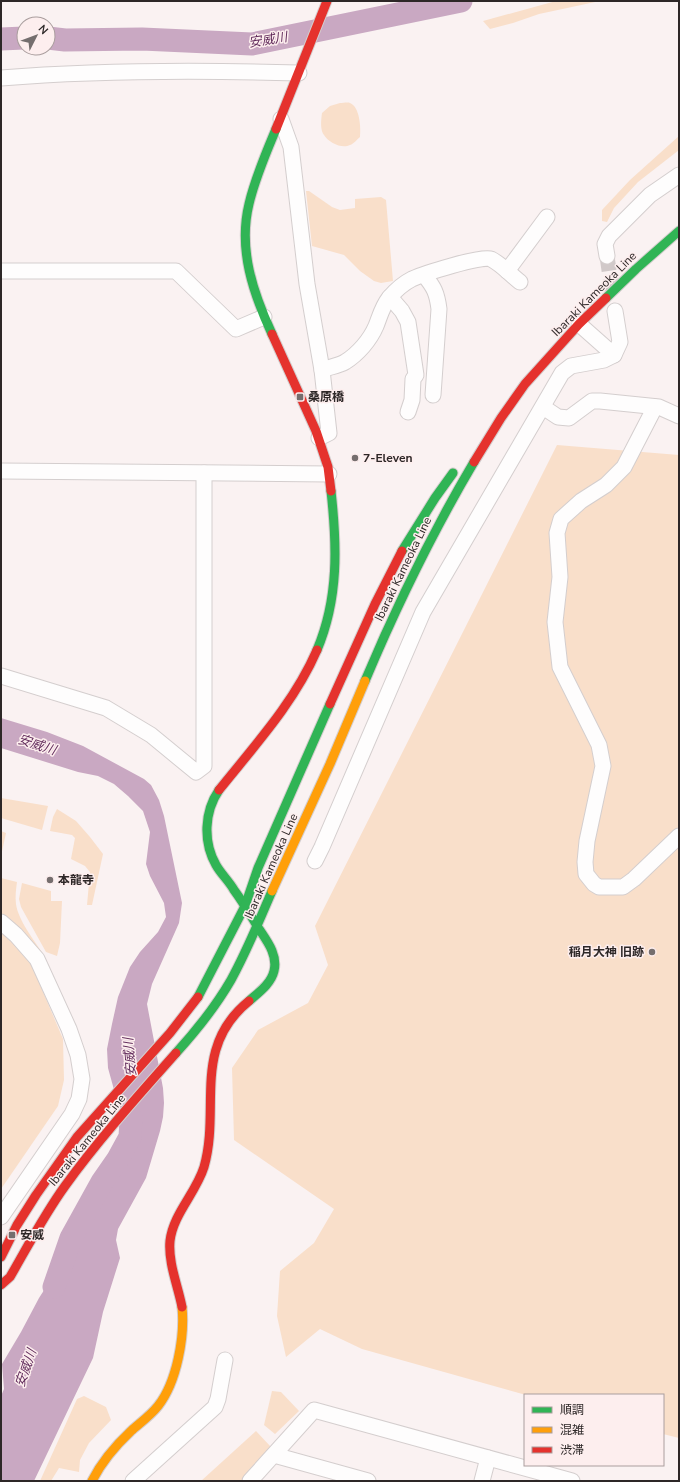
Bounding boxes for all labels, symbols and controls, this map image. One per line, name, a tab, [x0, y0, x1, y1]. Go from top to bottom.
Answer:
north arrow	[16, 16, 56, 56]
text: N	[35, 22, 51, 38]
water label: 安威川	[247, 28, 291, 52]
street label: Ibaraki Kameoka Line	[548, 248, 640, 340]
place label: 桑原橋	[308, 389, 345, 405]
marker: 桑原橋	[295, 392, 305, 402]
place label: 7-Eleven	[363, 450, 412, 466]
marker: 7-Eleven	[350, 453, 360, 463]
street label: Ibaraki Kameoka Line	[371, 514, 435, 624]
water label: 安威川	[16, 730, 60, 760]
street label: Ibaraki Kameoka Line	[241, 811, 301, 921]
place label: 本龍寺	[58, 872, 94, 888]
marker: 本龍寺	[45, 875, 55, 885]
place label: 稲月大神 旧跡	[569, 944, 644, 960]
marker: 稲月大神 旧跡	[647, 947, 657, 957]
water label: 安威川	[119, 1035, 141, 1077]
street label: Ibaraki Kameoka Line	[45, 1091, 129, 1189]
place label: 安威	[20, 1227, 44, 1243]
marker: 安威	[7, 1230, 17, 1240]
water label: 安威川	[11, 1345, 42, 1389]
legend	[524, 1394, 664, 1466]
text: 順調	[560, 1402, 584, 1418]
text: 混雑	[560, 1422, 584, 1438]
text: 渋滞	[560, 1442, 584, 1458]

